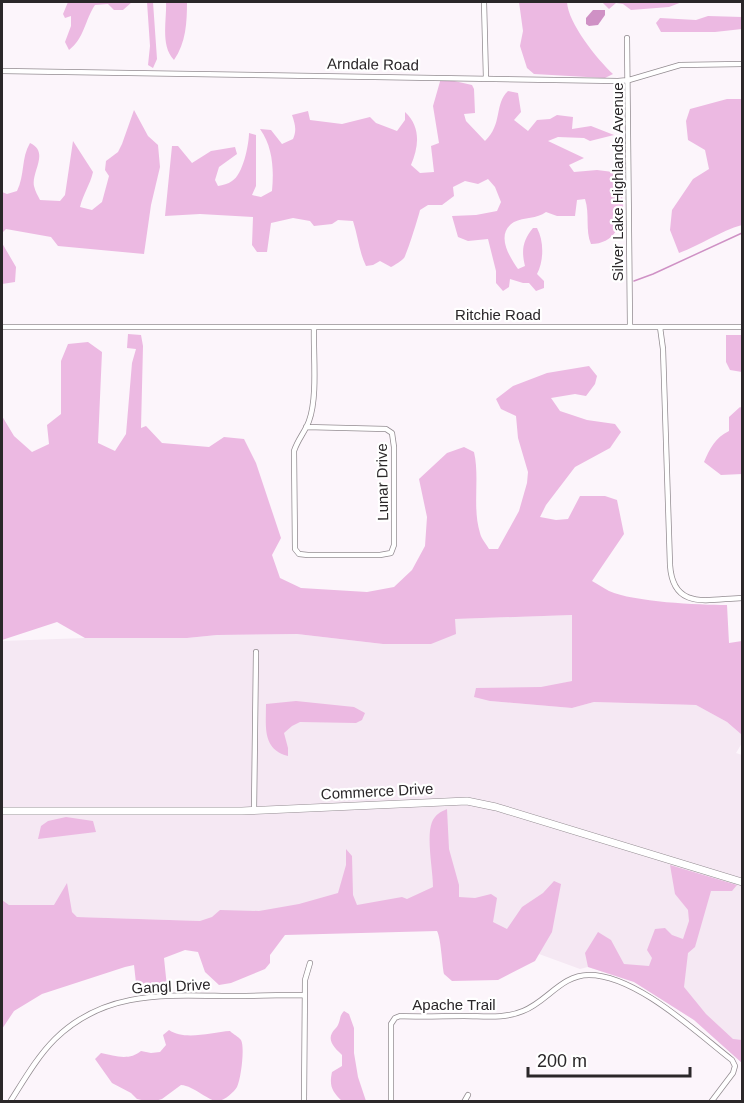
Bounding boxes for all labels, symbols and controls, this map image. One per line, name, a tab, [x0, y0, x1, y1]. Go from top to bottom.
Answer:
street label: Arndale Road	[327, 55, 419, 73]
street label: Silver Lake Highlands Avenue	[609, 82, 626, 282]
street label: Ritchie Road	[455, 306, 541, 323]
street label: Lunar Drive	[373, 443, 391, 521]
street label: Commerce Drive	[320, 780, 434, 802]
street label: Gangl Drive	[131, 975, 211, 997]
street label: Apache Trail	[412, 996, 496, 1013]
scale bar	[528, 1040, 690, 1078]
text: 200 m	[537, 1051, 587, 1071]

